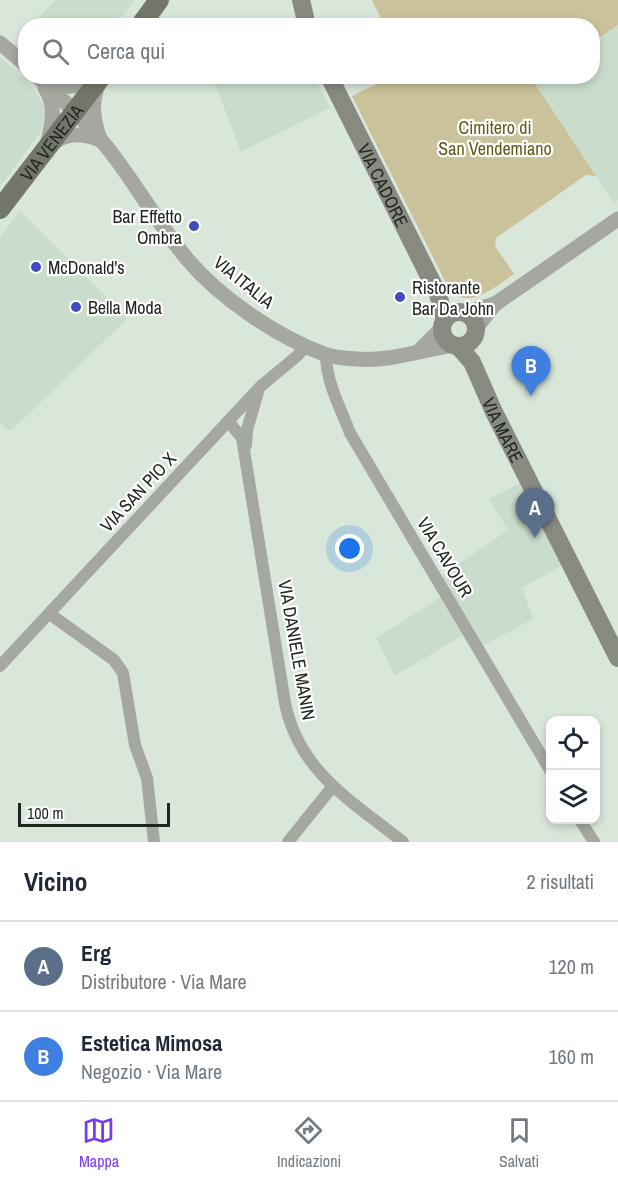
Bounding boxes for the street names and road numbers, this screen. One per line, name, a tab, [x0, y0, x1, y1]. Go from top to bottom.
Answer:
street label: VIA VENEZIA	[14, 99, 89, 186]
street label: VIA CADORE	[352, 139, 415, 231]
street label: VIA ITALIA	[208, 250, 280, 314]
street label: VIA MARE	[477, 393, 530, 467]
street label: VIA SAN PIO X	[94, 446, 182, 537]
street label: VIA CAVOUR	[411, 512, 479, 602]
street label: VIA DANIELE MANIN	[272, 578, 322, 722]

